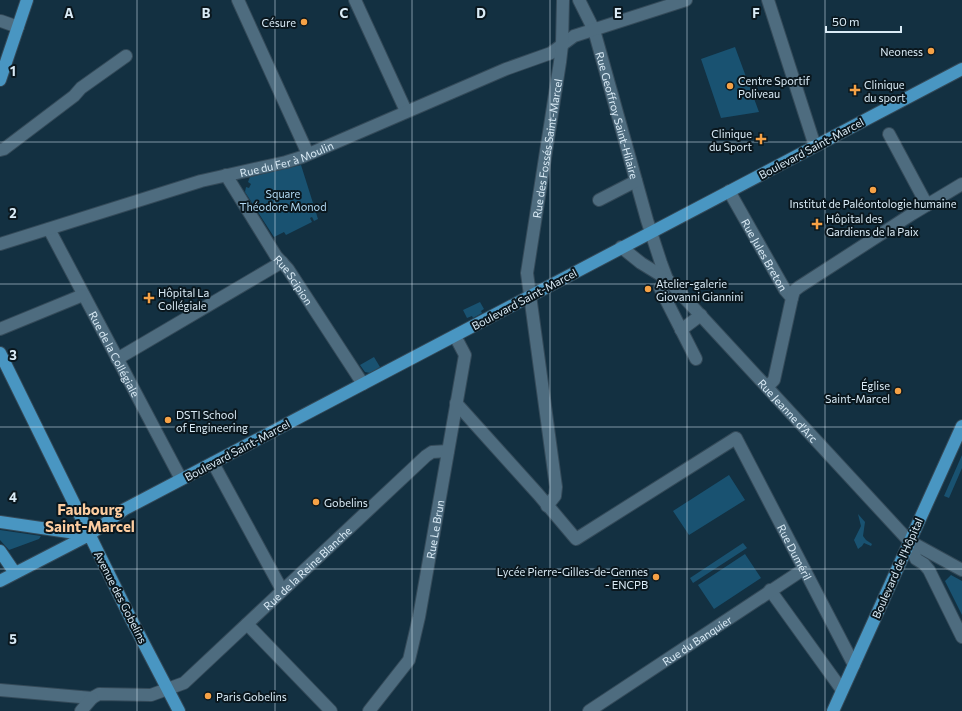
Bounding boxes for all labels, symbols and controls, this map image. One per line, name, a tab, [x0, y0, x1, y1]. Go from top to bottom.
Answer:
text: A	[64, 5, 74, 21]
text: B	[202, 5, 211, 21]
text: C	[340, 5, 349, 21]
text: D	[476, 5, 486, 21]
text: E	[614, 5, 622, 21]
text: F	[752, 5, 760, 21]
scale bar	[826, 8, 901, 34]
text: 50 m	[832, 14, 860, 28]
place label: Césure	[262, 16, 296, 29]
marker: Césure	[299, 17, 309, 27]
place label: Neoness	[880, 45, 923, 58]
marker: Neoness	[926, 46, 936, 56]
street label: Rue Geoffroy Saint-Hilaire	[594, 50, 642, 181]
text: 1	[10, 63, 16, 79]
place label: Centre Sportif Poliveau	[738, 74, 811, 100]
street label: Rue des Fossés Saint-Marcel	[529, 78, 564, 219]
place label: Clinique du sport	[864, 78, 906, 104]
marker: Centre Sportif Poliveau	[725, 81, 735, 91]
marker: Clinique du sport	[849, 84, 861, 96]
street label: Boulevard Saint-Marcel	[756, 115, 866, 181]
place label: Clinique du Sport	[709, 127, 752, 153]
marker: Clinique du Sport	[755, 133, 767, 145]
street label: Rue du Fer à Moulin	[238, 138, 335, 179]
marker: Institut de Paléontologie humaine	[868, 185, 878, 195]
park label: Square Théodore Monod	[239, 187, 327, 213]
place label: Institut de Paléontologie humaine	[789, 197, 957, 210]
text: 2	[9, 205, 17, 221]
place label: Hôpital des Gardiens de la Paix	[826, 212, 919, 238]
street label: Rue Jules Breton	[739, 216, 791, 293]
marker: Hôpital des Gardiens de la Paix	[811, 218, 823, 230]
street label: Rue Scipion	[272, 252, 316, 307]
street label: Boulevard Saint-Marcel	[469, 266, 579, 332]
place label: Atelier-galerie Giovanni Giannini	[656, 277, 743, 303]
marker: Atelier-galerie Giovanni Giannini	[643, 284, 653, 294]
place label: Hôpital La Collégiale	[158, 286, 209, 312]
marker: Hôpital La Collégiale	[143, 292, 155, 304]
street label: Rue de la Collégiale	[87, 309, 143, 399]
text: 3	[9, 347, 17, 363]
street label: Rue Jeanne d'Arc	[756, 376, 821, 445]
place label: Église Saint-Marcel	[825, 378, 890, 405]
marker: Église Saint-Marcel	[893, 386, 903, 396]
place label: DSTI School of Engineering	[176, 408, 248, 434]
marker: DSTI School of Engineering	[163, 415, 173, 425]
street label: Boulevard Saint-Marcel	[182, 417, 292, 483]
text: 4	[9, 489, 17, 505]
place label: Gobelins	[324, 496, 368, 509]
marker: Gobelins	[311, 497, 321, 507]
street label: Rue Le Brun	[423, 499, 446, 560]
district label: Faubourg Saint-Marcel	[45, 500, 135, 535]
street label: Boulevard de l'Hôpital	[869, 516, 925, 620]
street label: Rue Duméril	[775, 522, 815, 582]
street label: Rue de la Reine Blanche	[260, 523, 354, 612]
street label: Avenue des Gobelins	[92, 549, 150, 645]
place label: Lycée Pierre-Gilles-de-Gennes - ENCPB	[497, 565, 648, 591]
marker: Lycée Pierre-Gilles-de-Gennes - ENCPB	[651, 572, 661, 582]
street label: Rue du Banquier	[659, 612, 734, 668]
text: 5	[9, 631, 17, 647]
place label: Paris Gobelins	[216, 690, 287, 703]
marker: Paris Gobelins	[203, 691, 213, 701]

